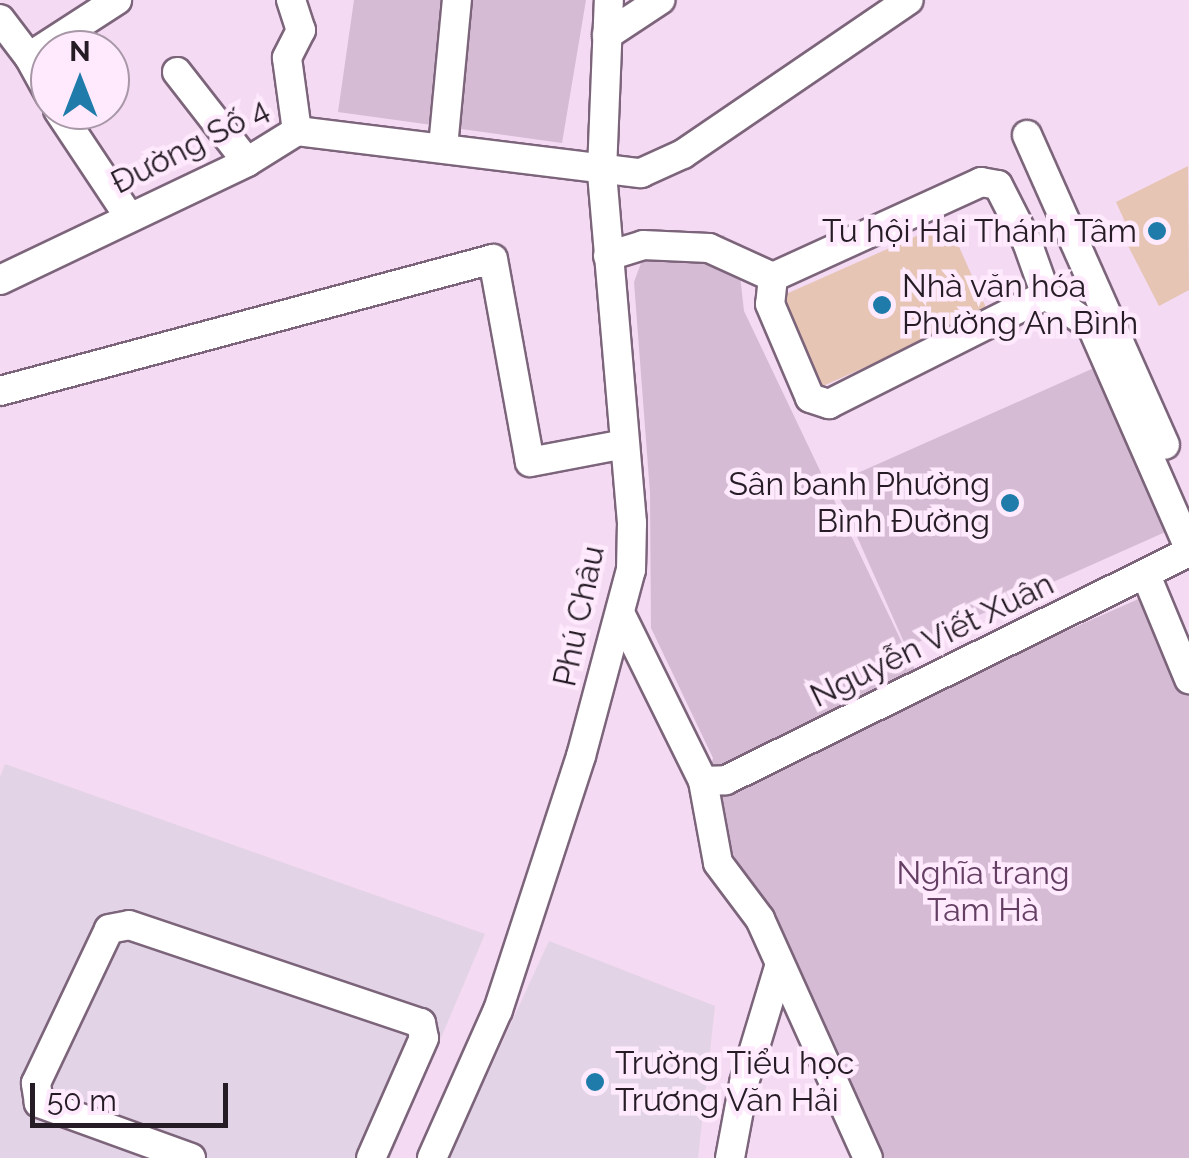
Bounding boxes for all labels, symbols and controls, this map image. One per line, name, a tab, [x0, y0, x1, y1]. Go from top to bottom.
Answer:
north arrow	[30, 30, 130, 130]
text: N	[69, 35, 91, 68]
street label: Đường Số 4	[105, 90, 275, 202]
place label: Tu hội Hai Thánh Tâm	[820, 212, 1137, 250]
marker: Tu hội Hai Thánh Tâm	[1146, 220, 1168, 242]
place label: Nhà văn hóa Phường An Bình	[902, 268, 1139, 343]
marker: Nhà văn hóa Phường An Bình	[871, 294, 893, 316]
place label: Sân banh Phường Bình Đường	[729, 466, 990, 541]
marker: Sân banh Phường Bình Đường	[999, 492, 1021, 514]
street label: Phú Châu	[545, 542, 613, 690]
street label: Nguyễn Viết Xuân	[803, 564, 1061, 716]
park label: Nghĩa trang Tam Hà	[896, 855, 1070, 930]
place label: Trường Tiểu học Trương Văn Hải	[615, 1045, 855, 1120]
scale bar	[35, 1063, 232, 1125]
marker: Trường Tiểu học Trương Văn Hải	[584, 1071, 606, 1093]
text: 50 m	[47, 1083, 117, 1118]

